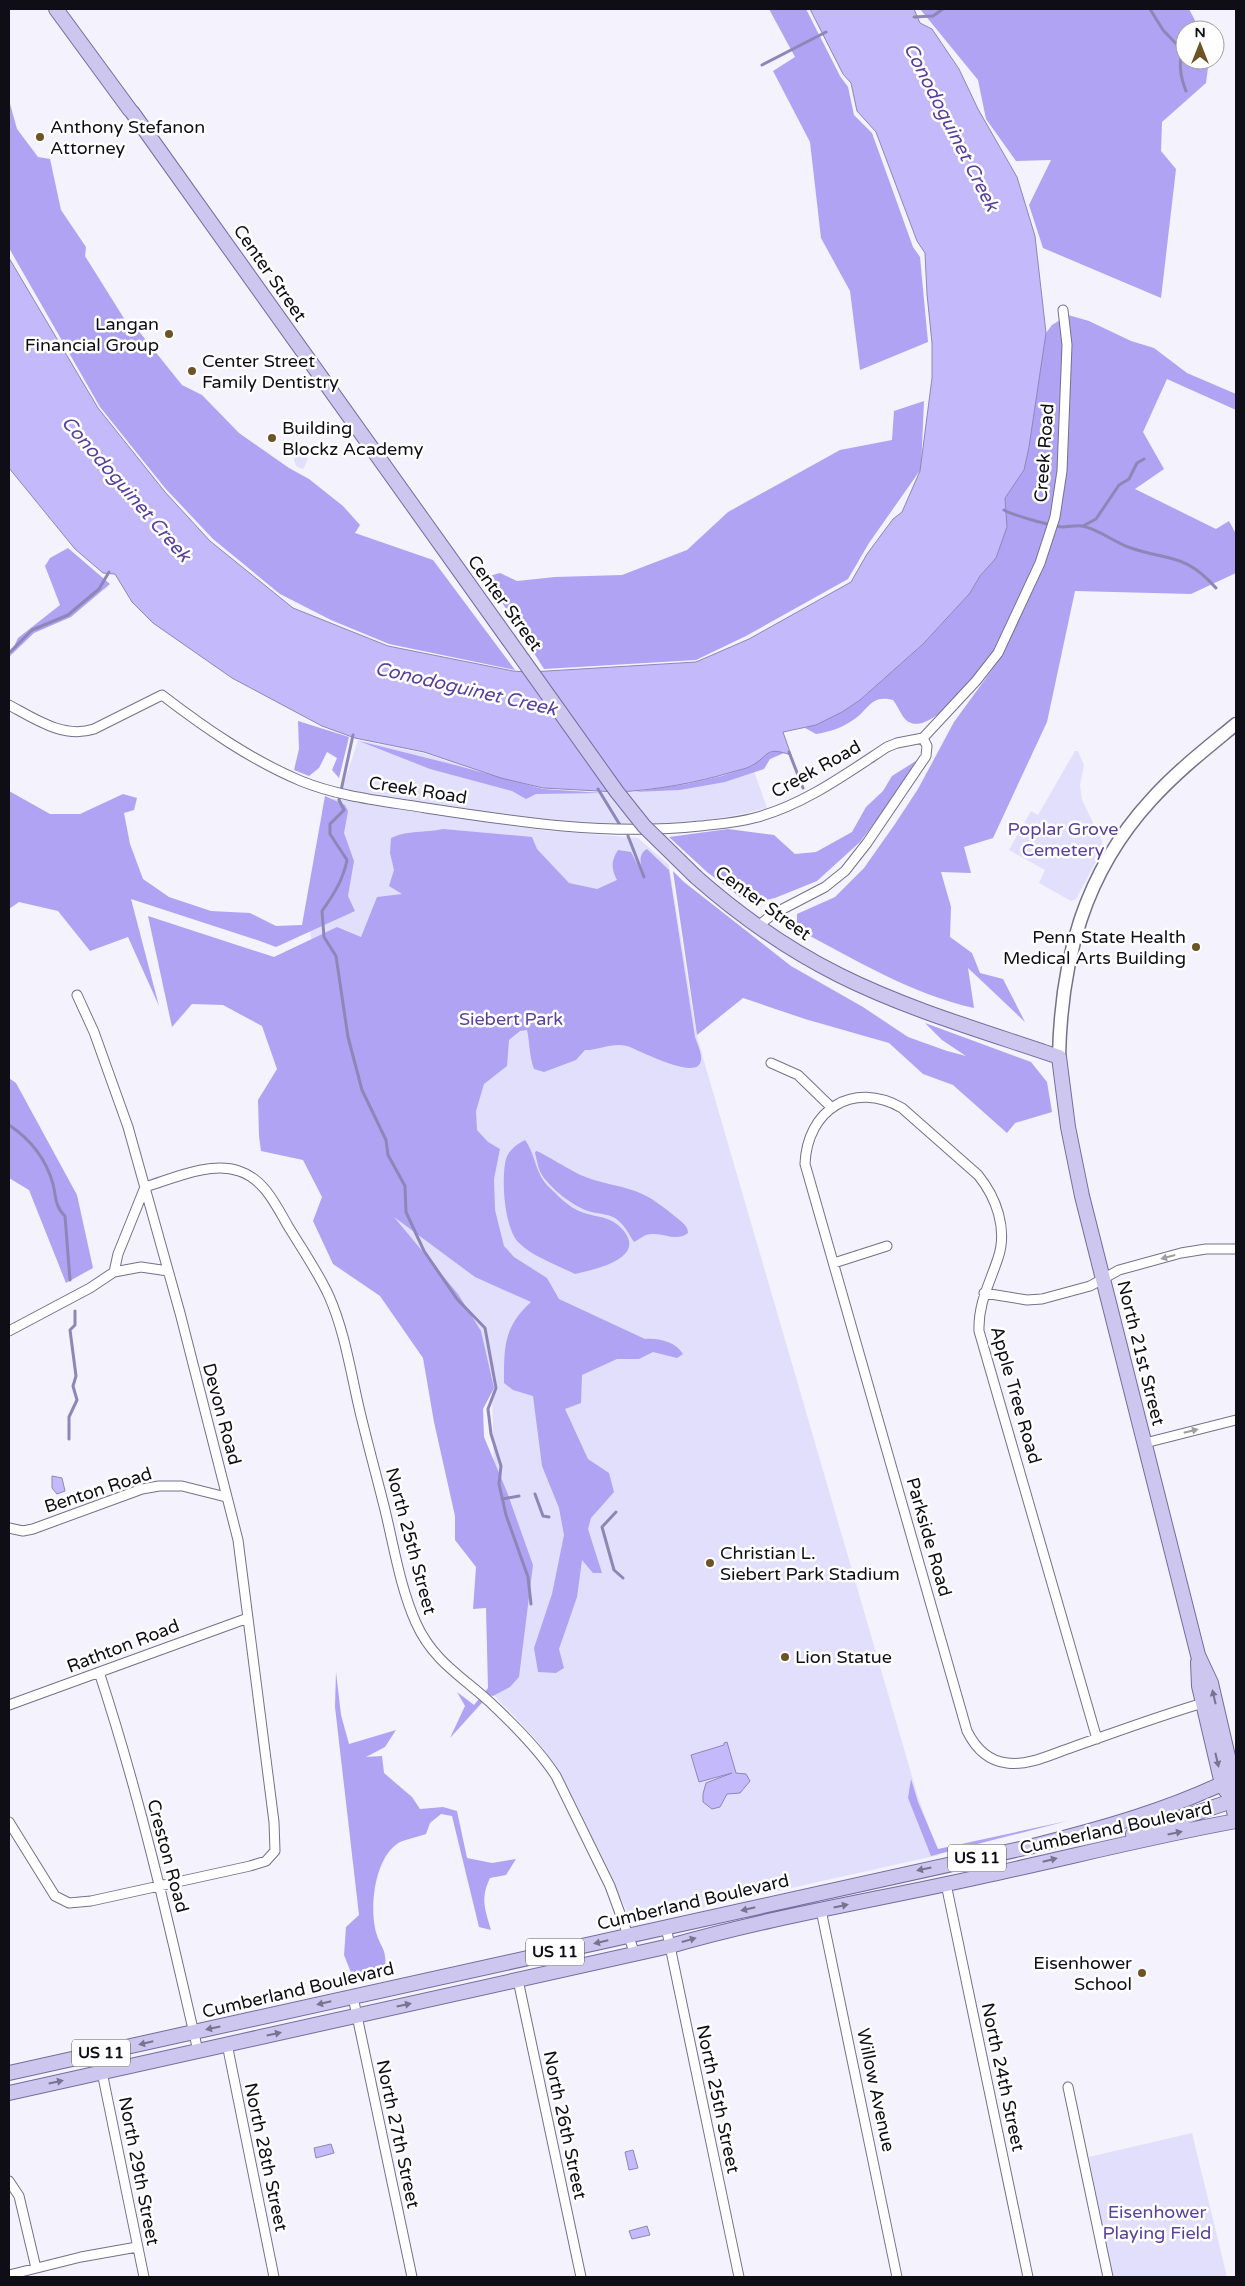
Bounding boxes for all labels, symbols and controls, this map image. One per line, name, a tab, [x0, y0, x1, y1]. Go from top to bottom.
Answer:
north arrow	[1175, 20, 1225, 70]
text: N	[1194, 24, 1206, 41]
water label: Conodoguinet Creek	[899, 39, 1004, 216]
place label: Anthony Stefanon Attorney	[50, 116, 205, 159]
marker: Anthony Stefanon Attorney	[34, 131, 46, 143]
street label: Center Street	[229, 220, 312, 326]
place label: Langan Financial Group	[25, 313, 159, 356]
marker: Langan Financial Group	[163, 328, 175, 340]
place label: Center Street Family Dentistry	[202, 350, 339, 393]
marker: Center Street Family Dentistry	[186, 365, 198, 377]
street label: Creek Road	[1030, 403, 1058, 503]
water label: Conodoguinet Creek	[57, 412, 196, 568]
place label: Building Blockz Academy	[282, 417, 424, 460]
marker: Building Blockz Academy	[266, 432, 278, 444]
street label: Center Street	[463, 551, 547, 655]
water label: Conodoguinet Creek	[373, 657, 561, 721]
street label: Creek Road	[767, 735, 865, 803]
street label: Creek Road	[367, 771, 469, 809]
park label: Poplar Grove Cemetery	[1008, 818, 1119, 861]
street label: Center Street	[711, 861, 815, 945]
place label: Penn State Health Medical Arts Building	[1003, 926, 1186, 969]
marker: Penn State Health Medical Arts Building	[1190, 941, 1202, 953]
park label: Siebert Park	[459, 1008, 563, 1030]
one-way arrow	[1160, 1253, 1175, 1261]
street label: North 21st Street	[1112, 1278, 1170, 1428]
street label: Apple Tree Road	[986, 1324, 1046, 1466]
street label: Devon Road	[198, 1361, 246, 1467]
one-way arrow	[1183, 1427, 1198, 1435]
street label: Benton Road	[41, 1462, 155, 1518]
street label: North 25th Street	[381, 1465, 441, 1617]
street label: Parkside Road	[901, 1475, 957, 1599]
place label: Christian L. Siebert Park Stadium	[720, 1542, 900, 1585]
marker: Christian L. Siebert Park Stadium	[704, 1557, 716, 1569]
street label: Rathton Road	[64, 1614, 182, 1678]
place label: Lion Statue	[795, 1646, 892, 1668]
marker: Lion Statue	[779, 1651, 791, 1663]
one-way arrow	[1210, 1689, 1218, 1704]
one-way arrow	[1213, 1753, 1221, 1768]
street label: Creston Road	[142, 1797, 194, 1915]
street label: Cumberland Boulevard	[1018, 1797, 1214, 1859]
one-way arrow	[1167, 1829, 1183, 1837]
road number: US 11	[948, 1845, 1006, 1872]
one-way arrow	[1043, 1856, 1058, 1864]
one-way arrow	[915, 1866, 931, 1874]
street label: Cumberland Boulevard	[595, 1869, 791, 1935]
one-way arrow	[834, 1902, 849, 1910]
one-way arrow	[741, 1905, 756, 1913]
one-way arrow	[682, 1936, 697, 1944]
road number: US 11	[526, 1938, 584, 1965]
one-way arrow	[594, 1938, 609, 1946]
place label: Eisenhower School	[1033, 1952, 1132, 1995]
street label: Cumberland Boulevard	[200, 1957, 396, 2023]
marker: Eisenhower School	[1136, 1967, 1148, 1979]
one-way arrow	[315, 2000, 331, 2008]
one-way arrow	[397, 2001, 412, 2009]
street label: North 24th Street	[977, 2001, 1029, 2153]
street label: North 25th Street	[692, 2023, 744, 2175]
one-way arrow	[205, 2024, 220, 2032]
street label: Willow Avenue	[852, 2026, 900, 2154]
one-way arrow	[267, 2030, 282, 2038]
one-way arrow	[138, 2039, 153, 2047]
road number: US 11	[72, 2040, 130, 2066]
street label: North 26th Street	[539, 2049, 591, 2201]
street label: North 27th Street	[372, 2058, 424, 2210]
one-way arrow	[49, 2078, 64, 2086]
street label: North 28th Street	[240, 2081, 292, 2233]
street label: North 29th Street	[114, 2095, 164, 2247]
park label: Eisenhower Playing Field	[1103, 2201, 1211, 2244]

